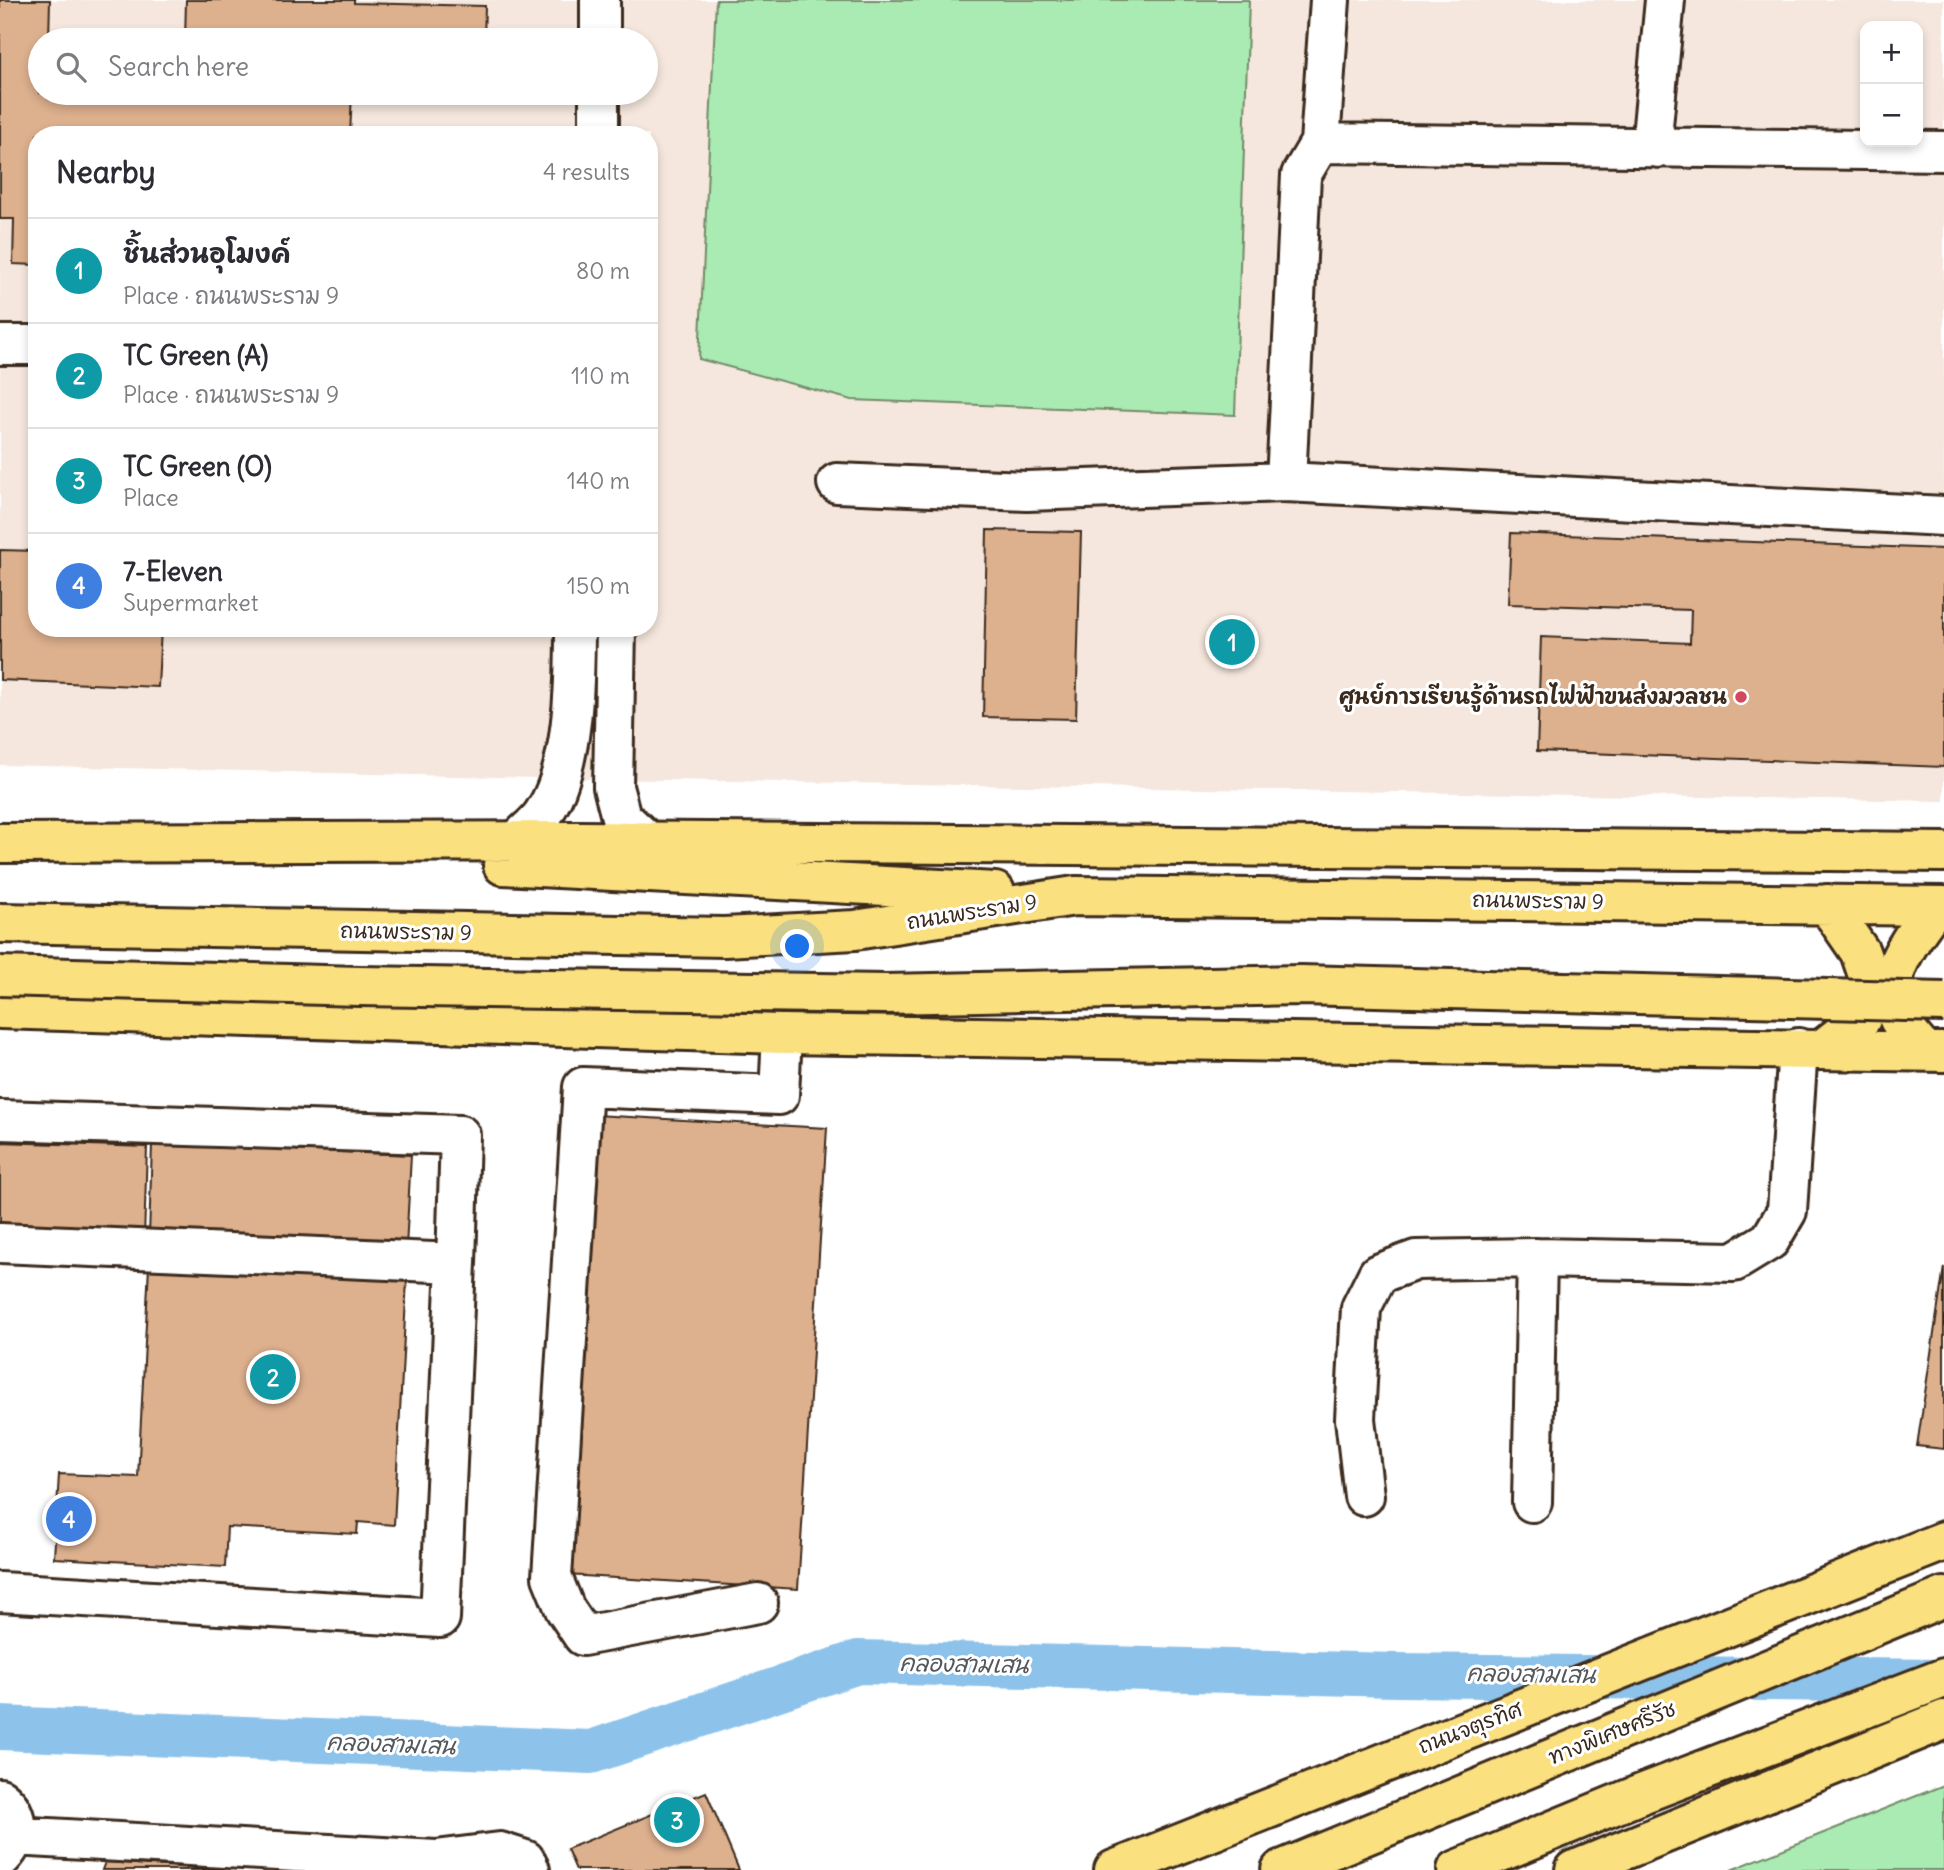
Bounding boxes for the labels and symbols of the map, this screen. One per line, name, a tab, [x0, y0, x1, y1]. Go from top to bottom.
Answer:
pin: 1	[1209, 616, 1255, 668]
place label: ศูนย์การเรียนรู้ด้านรถไฟฟ้าขนส่งมวลชน	[1339, 682, 1727, 712]
marker: ศูนย์การเรียนรู้ด้านรถไฟฟ้าขนส่งมวลชน	[1733, 689, 1749, 705]
street label: ถนนพระราม 9	[1472, 886, 1604, 915]
street label: ถนนพระราม 9	[905, 888, 1039, 935]
street label: ถนนพระราม 9	[340, 917, 472, 946]
your location	[780, 929, 814, 963]
pin: 2	[250, 1351, 296, 1403]
pin: 4	[46, 1493, 92, 1545]
water label: คลองสามเสน	[899, 1648, 1030, 1679]
water label: คลองสามเสน	[1466, 1658, 1597, 1689]
street label: ถนนจตุรทิศ	[1414, 1695, 1528, 1762]
street label: ทางพิเศษศรีรัช	[1544, 1695, 1680, 1770]
water label: คลองสามเสน	[326, 1727, 458, 1760]
pin: 3	[654, 1794, 700, 1846]

